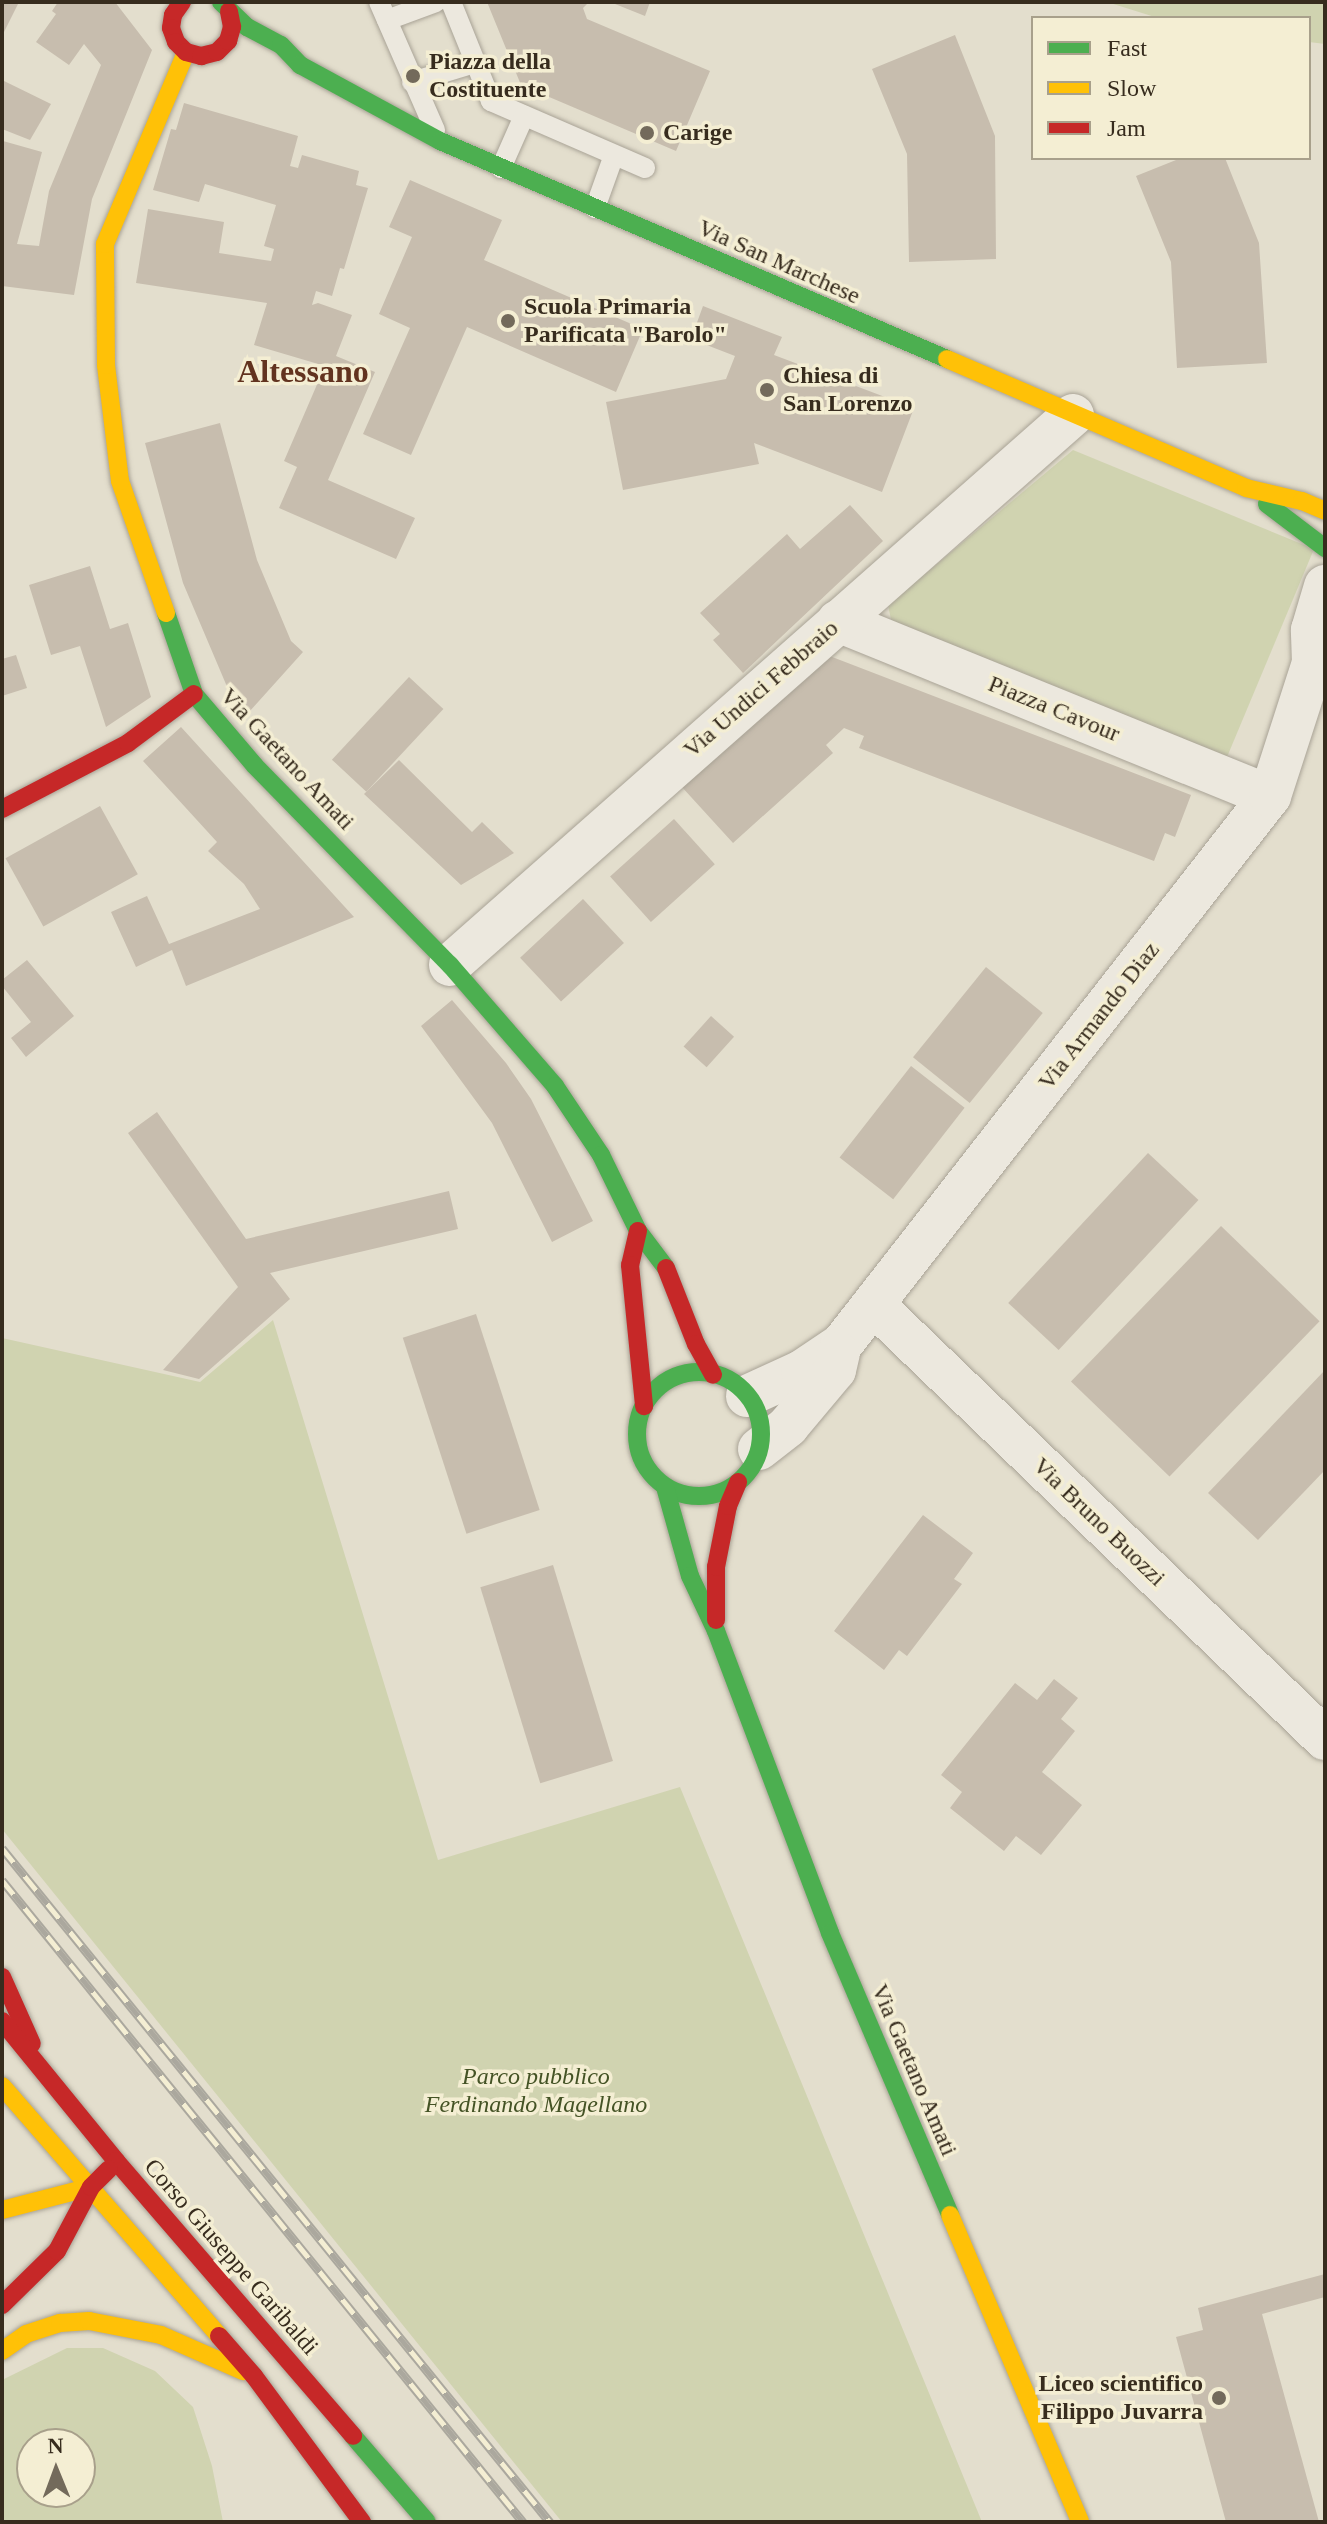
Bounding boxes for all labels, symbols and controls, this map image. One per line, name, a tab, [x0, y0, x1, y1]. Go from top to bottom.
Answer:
legend	[1031, 16, 1311, 160]
text: Fast	[1107, 35, 1147, 61]
place label: Piazza della Costituente	[429, 48, 551, 104]
marker: Piazza della Costituente	[404, 67, 422, 85]
text: Slow	[1107, 75, 1156, 101]
text: Jam	[1107, 115, 1146, 141]
place label: Carige	[663, 119, 732, 147]
marker: Carige	[638, 124, 656, 142]
street label: Via San Marchese	[693, 213, 865, 311]
place label: Scuola Primaria Parificata "Barolo"	[524, 293, 727, 349]
marker: Scuola Primaria Parificata "Barolo"	[499, 312, 517, 330]
district label: Altessano	[237, 352, 369, 390]
place label: Chiesa di San Lorenzo	[783, 362, 913, 418]
marker: Chiesa di San Lorenzo	[758, 381, 776, 399]
street label: Via Undici Febbraio	[678, 614, 844, 764]
street label: Piazza Cavour	[984, 670, 1124, 748]
street label: Via Gaetano Amati	[213, 681, 361, 837]
street label: Via Armando Diaz	[1032, 936, 1166, 1096]
street label: Via Bruno Buozzi	[1027, 1451, 1171, 1593]
street label: Via Gaetano Amati	[865, 1979, 963, 2161]
park label: Parco pubblico Ferdinando Magellano	[425, 2063, 647, 2119]
street label: Corso Giuseppe Garibaldi	[138, 2153, 324, 2361]
place label: Liceo scientifico Filippo Juvarra	[1038, 2370, 1203, 2426]
marker: Liceo scientifico Filippo Juvarra	[1210, 2389, 1228, 2407]
north arrow	[16, 2428, 96, 2508]
text: N	[47, 2433, 64, 2458]

